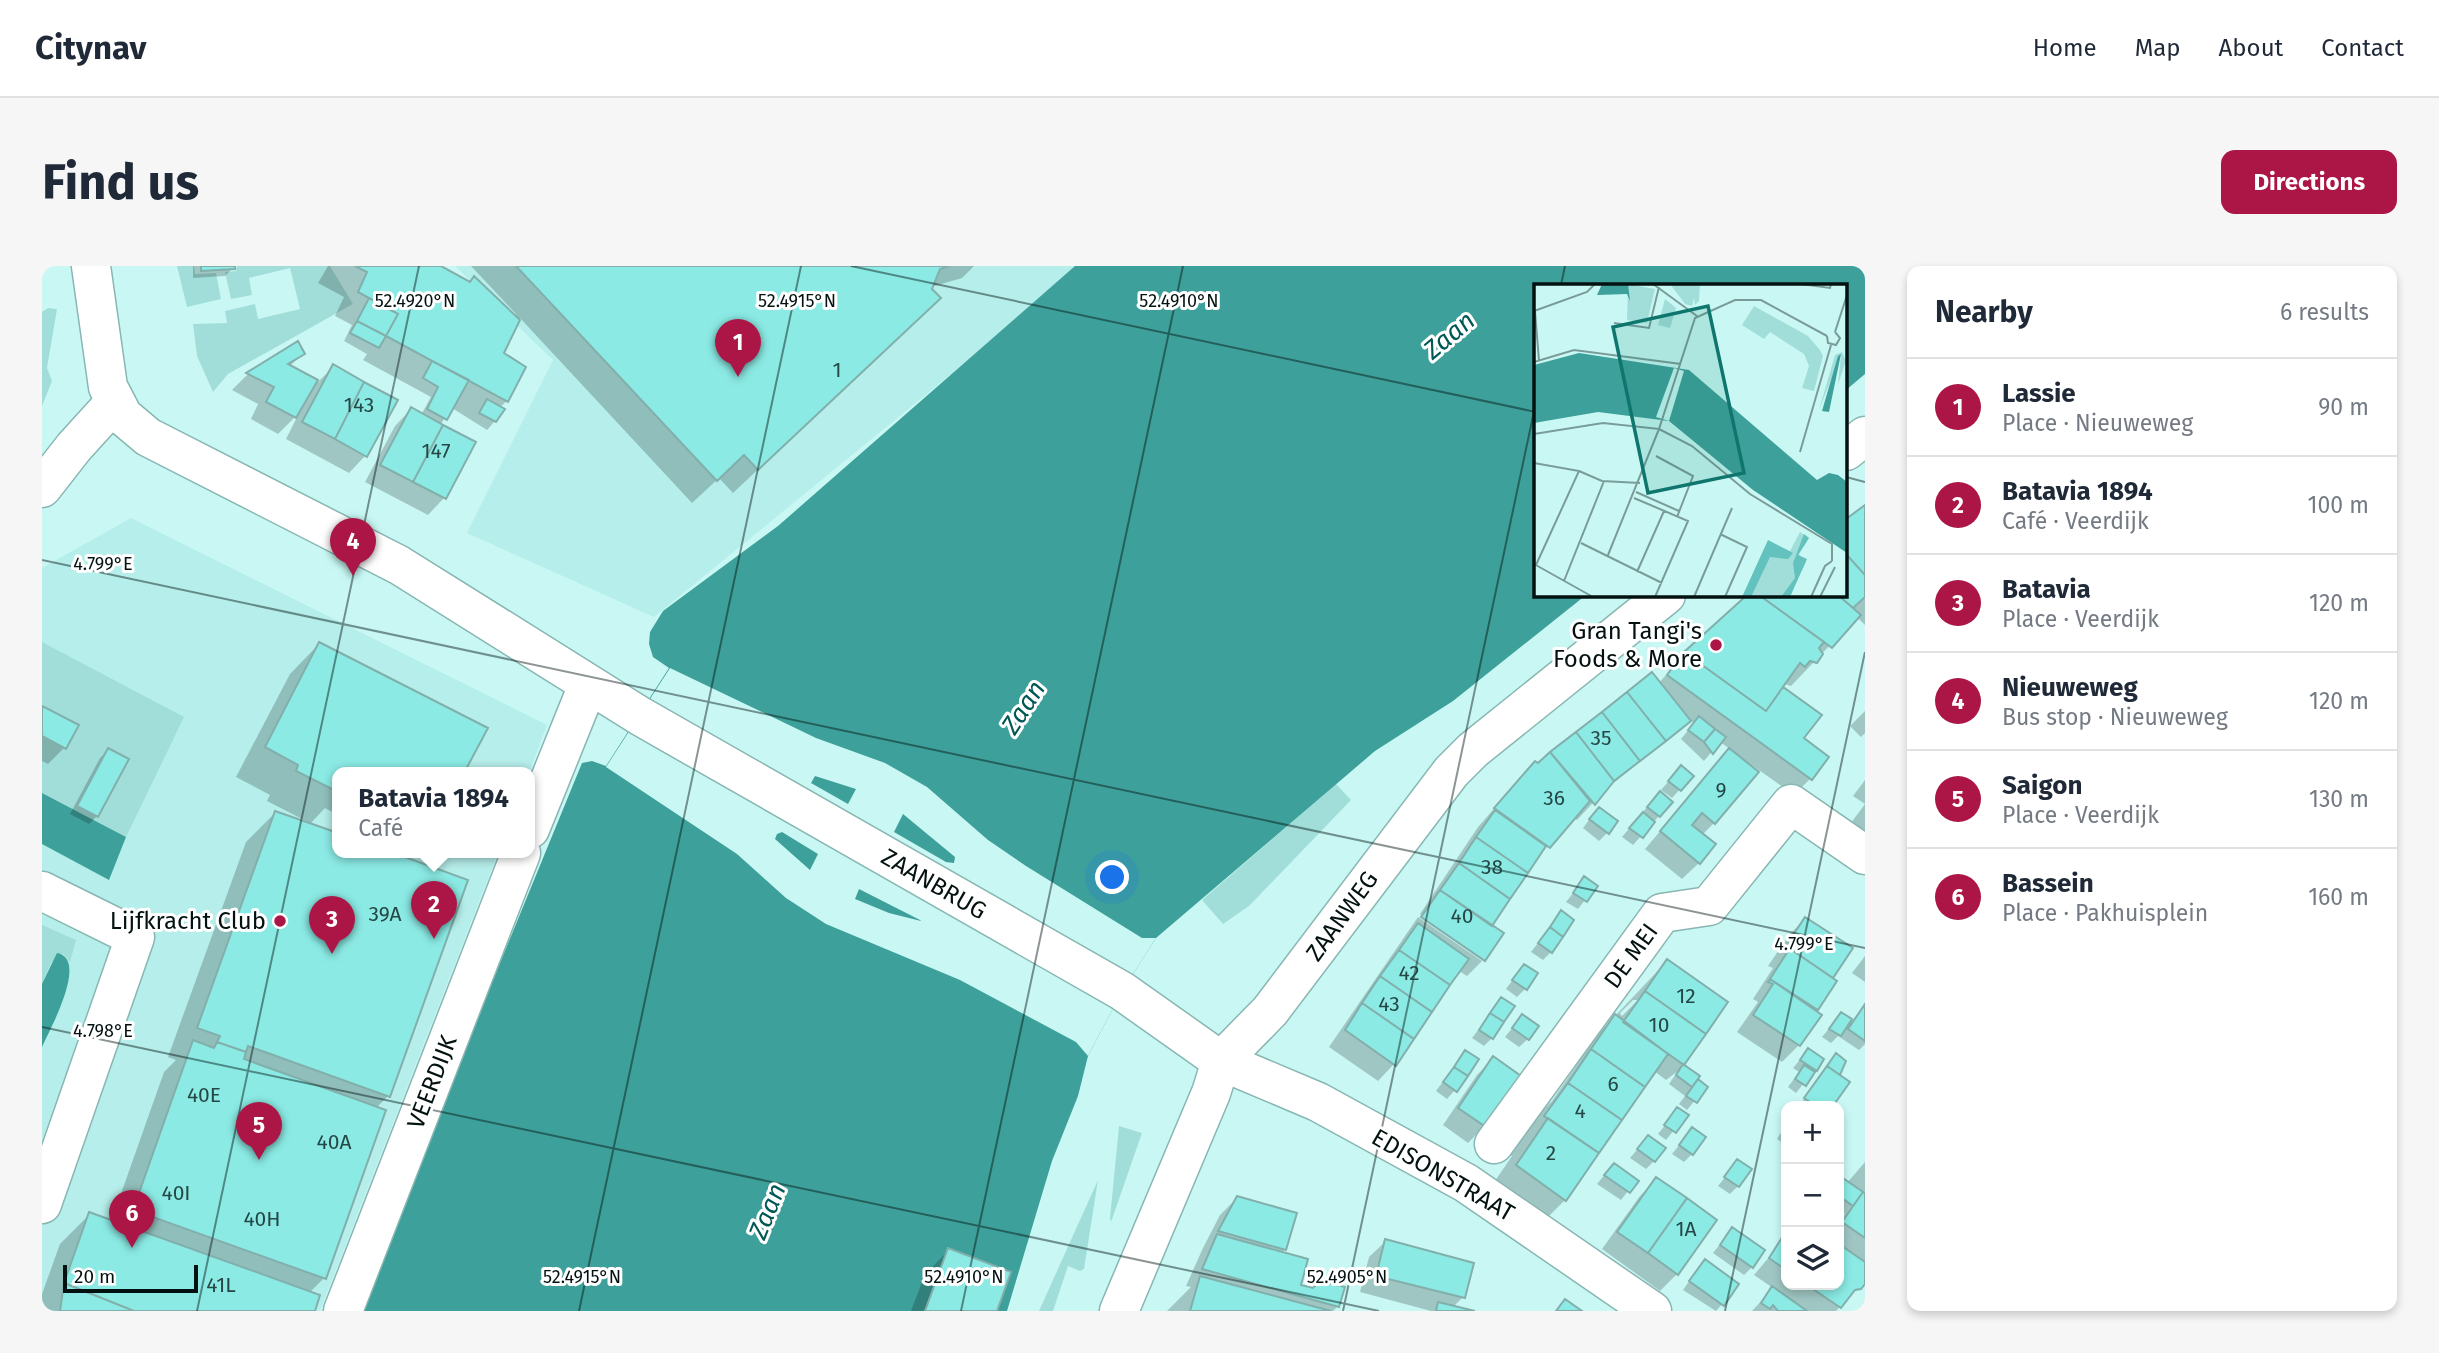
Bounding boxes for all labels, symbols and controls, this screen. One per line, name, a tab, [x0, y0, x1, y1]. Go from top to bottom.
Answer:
text: Citynav	[35, 28, 147, 68]
text: Home	[2033, 34, 2097, 62]
text: Map	[2135, 34, 2181, 62]
text: About	[2219, 34, 2283, 62]
text: Contact	[2321, 34, 2404, 62]
button: Directions	[2221, 150, 2397, 214]
text: Find us	[42, 153, 199, 212]
inset map	[1534, 284, 1848, 597]
text: 52.4920°N	[375, 290, 455, 312]
text: 52.4915°N	[758, 290, 836, 312]
text: 52.4910°N	[1139, 290, 1219, 312]
text: Nearby	[1935, 294, 2033, 330]
text: 6 results	[2280, 298, 2369, 326]
water label: Zaan	[1417, 305, 1481, 366]
pin: 1	[715, 319, 761, 377]
house number: 1	[832, 357, 842, 383]
text: Lassie	[2002, 378, 2076, 409]
house number: 143	[344, 392, 374, 418]
text: 1	[1953, 393, 1963, 421]
text: 90 m	[2318, 393, 2369, 421]
text: Place · Nieuweweg	[2002, 409, 2193, 437]
house number: 147	[421, 438, 451, 464]
text: Batavia 1894	[2002, 476, 2153, 507]
text: 2	[1952, 491, 1964, 519]
text: 100 m	[2308, 491, 2369, 519]
text: Café · Veerdijk	[2002, 507, 2149, 535]
pin: 4	[330, 518, 376, 576]
text: 4.799°E	[73, 553, 133, 575]
text: Batavia	[2002, 574, 2091, 605]
text: 3	[1952, 589, 1964, 617]
text: 120 m	[2309, 589, 2369, 617]
text: Place · Veerdijk	[2002, 605, 2159, 633]
place label: Gran Tangi's Foods & More	[1553, 617, 1702, 673]
marker: Gran Tangi's Foods & More	[1708, 637, 1724, 653]
text: Nieuweweg	[2002, 672, 2138, 703]
water label: Zaan	[994, 675, 1052, 741]
text: 4	[1952, 687, 1965, 715]
text: 120 m	[2309, 687, 2369, 715]
text: Bus stop · Nieuweweg	[2002, 703, 2228, 731]
house number: 35	[1591, 725, 1612, 751]
popup	[332, 767, 535, 858]
text: Saigon	[2002, 770, 2082, 801]
house number: 9	[1715, 777, 1727, 803]
text: Batavia 1894	[358, 783, 509, 814]
house number: 36	[1543, 785, 1565, 811]
text: 5	[1952, 785, 1964, 813]
text: 130 m	[2309, 785, 2369, 813]
text: Place · Veerdijk	[2002, 801, 2159, 829]
text: Café	[358, 814, 403, 842]
street label: ZAANBRUG	[877, 843, 991, 925]
house number: 38	[1481, 854, 1503, 880]
your location	[1095, 860, 1129, 894]
street label: ZAANWEG	[1300, 866, 1384, 966]
text: Bassein	[2002, 868, 2094, 899]
pin: 2	[411, 881, 457, 939]
text: 6	[1952, 883, 1964, 911]
text: 160 m	[2308, 883, 2369, 911]
pin: 3	[309, 896, 355, 954]
text: Place · Pakhuisplein	[2002, 899, 2208, 927]
house number: 39A	[368, 901, 402, 927]
house number: 40	[1451, 903, 1473, 929]
place label: Lijfkracht Club	[110, 907, 266, 935]
marker: Lijfkracht Club	[272, 913, 288, 929]
street label: DE MEI	[1598, 918, 1664, 994]
text: 4.799°E	[1774, 933, 1834, 955]
house number: 42	[1398, 960, 1420, 986]
house number: 12	[1676, 983, 1696, 1009]
house number: 43	[1378, 991, 1400, 1017]
house number: 10	[1649, 1012, 1669, 1038]
text: 4.798°E	[73, 1020, 133, 1042]
street label: VEERDIJK	[401, 1031, 463, 1133]
house number: 6	[1607, 1071, 1619, 1097]
house number: 40E	[187, 1082, 221, 1108]
house number: 4	[1574, 1098, 1586, 1124]
map controls	[1781, 1101, 1844, 1290]
button: +	[1781, 1101, 1844, 1164]
pin: 5	[236, 1102, 282, 1160]
street label: EDISONSTRAAT	[1367, 1123, 1520, 1227]
house number: 40A	[317, 1129, 351, 1155]
house number: 2	[1546, 1140, 1556, 1166]
button: −	[1781, 1164, 1844, 1227]
water label: Zaan	[742, 1179, 793, 1245]
house number: 40I	[161, 1180, 191, 1206]
pin: 6	[109, 1190, 155, 1248]
house number: 40H	[243, 1206, 281, 1232]
house number: 1A	[1675, 1216, 1697, 1242]
button: layers	[1781, 1227, 1844, 1290]
scale bar	[63, 1262, 198, 1294]
text: 20 m	[74, 1265, 115, 1288]
text: 52.4915°N	[543, 1266, 621, 1288]
text: 52.4910°N	[924, 1266, 1004, 1288]
text: 52.4905°N	[1307, 1266, 1387, 1288]
house number: 41L	[206, 1272, 236, 1298]

